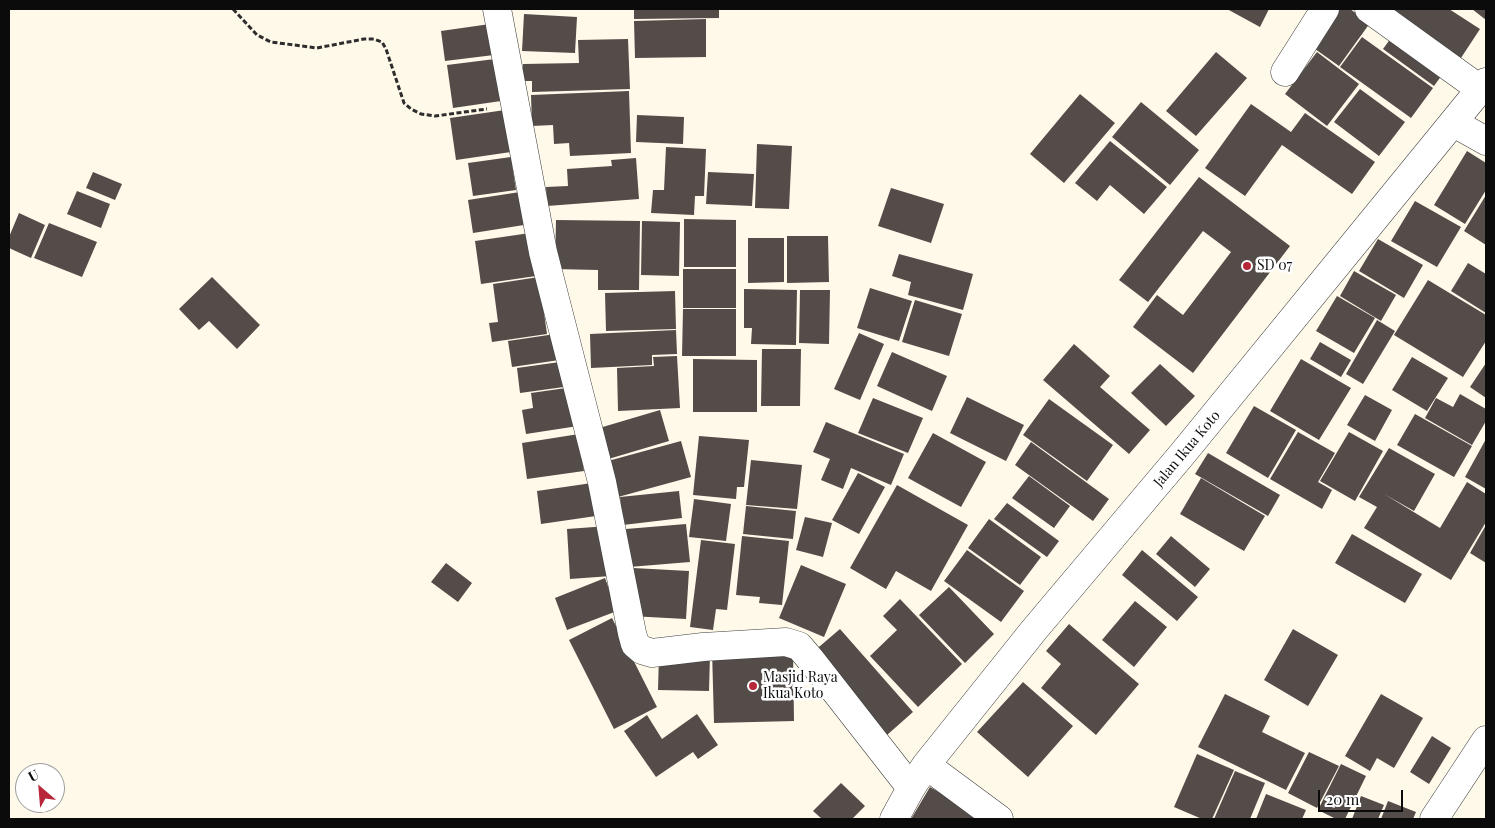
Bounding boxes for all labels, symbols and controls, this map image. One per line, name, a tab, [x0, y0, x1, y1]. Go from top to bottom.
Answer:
place label: SD 07	[1257, 258, 1292, 274]
marker: SD 07	[1241, 260, 1253, 272]
street label: Jalan Ikua Koto	[1150, 407, 1224, 491]
place label: Masjid Raya Ikua Koto	[763, 670, 838, 702]
marker: Masjid Raya Ikua Koto	[747, 680, 759, 692]
north arrow	[15, 763, 65, 813]
text: U	[25, 764, 42, 786]
scale bar	[1320, 780, 1405, 812]
text: 20 m	[1326, 789, 1359, 809]

